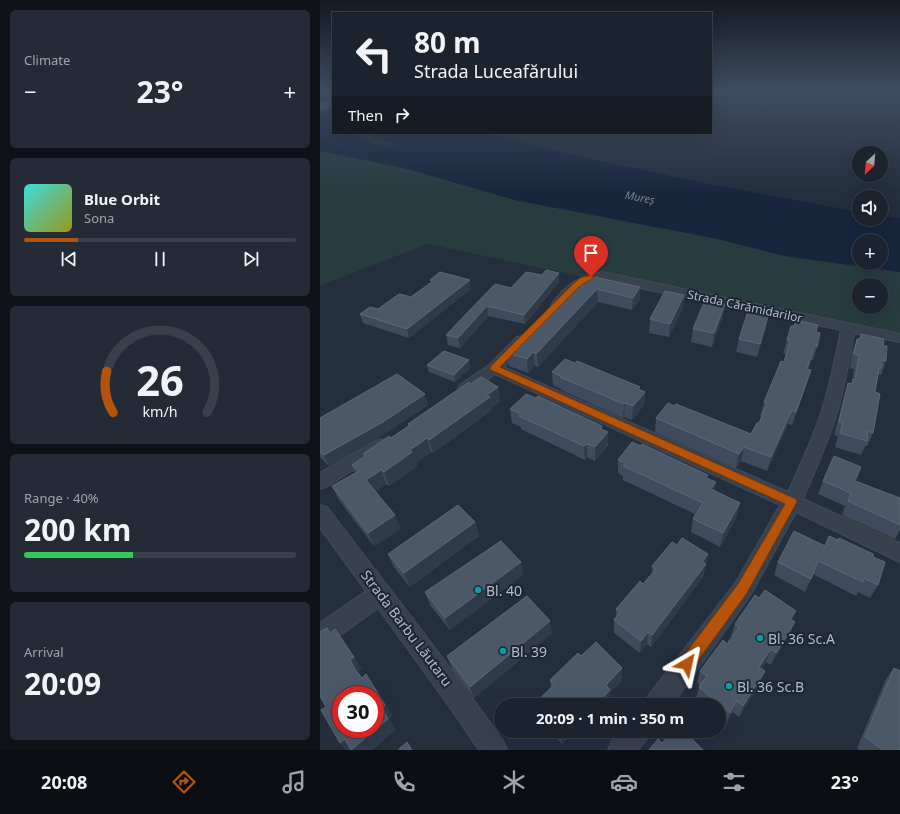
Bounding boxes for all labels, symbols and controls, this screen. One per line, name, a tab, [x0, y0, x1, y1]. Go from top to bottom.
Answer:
text: 80 m	[414, 23, 481, 61]
icon: left	[348, 28, 400, 80]
text: Climate	[24, 51, 70, 69]
text: Strada Luceafărului	[414, 59, 578, 83]
text: 23°	[136, 71, 184, 112]
text: −	[24, 76, 37, 106]
text: +	[283, 76, 296, 106]
icon: right	[391, 104, 413, 126]
text: Then	[348, 105, 383, 125]
north arrow	[852, 146, 888, 182]
map controls	[852, 146, 888, 314]
water label: Mureș	[624, 187, 656, 207]
text: Blue Orbit	[84, 189, 160, 209]
button: sound	[852, 190, 888, 226]
text: Sona	[84, 209, 114, 227]
button: +	[852, 234, 888, 270]
pin	[574, 236, 608, 277]
icon: arrive	[580, 242, 602, 264]
icon: previous	[58, 248, 80, 270]
icon: pause	[149, 248, 171, 270]
icon: next	[240, 248, 262, 270]
button: −	[852, 278, 888, 314]
street label: Strada Cărămidarilor	[686, 286, 804, 327]
text: 26	[136, 352, 184, 408]
text: km/h	[142, 402, 178, 421]
text: Range · 40%	[24, 489, 99, 507]
text: 200 km	[24, 509, 131, 550]
street label: Strada Barbu Lăutaru	[357, 566, 457, 690]
place label: Bl. 40	[486, 581, 522, 600]
marker: Bl. 40	[473, 585, 483, 595]
place label: Bl. 36 Sc.A	[768, 629, 835, 648]
marker: Bl. 36 Sc.A	[755, 633, 765, 643]
place label: Bl. 39	[511, 642, 547, 661]
text: Arrival	[24, 643, 64, 661]
position arrow	[666, 643, 708, 685]
marker: Bl. 39	[498, 646, 508, 656]
text: 20:09	[24, 663, 101, 704]
place label: Bl. 36 Sc.B	[737, 677, 804, 696]
marker: Bl. 36 Sc.B	[724, 681, 734, 691]
speed limit sign: 30	[332, 686, 384, 738]
text: 20:09 · 1 min · 350 m	[536, 708, 684, 728]
icon: directions	[170, 768, 198, 796]
icon: music	[280, 768, 308, 796]
icon: phone	[390, 768, 418, 796]
icon: climate	[500, 768, 528, 796]
icon: car	[610, 768, 638, 796]
icon: filters	[720, 768, 748, 796]
text: 20:08	[41, 770, 87, 794]
text: 23°	[831, 770, 859, 794]

